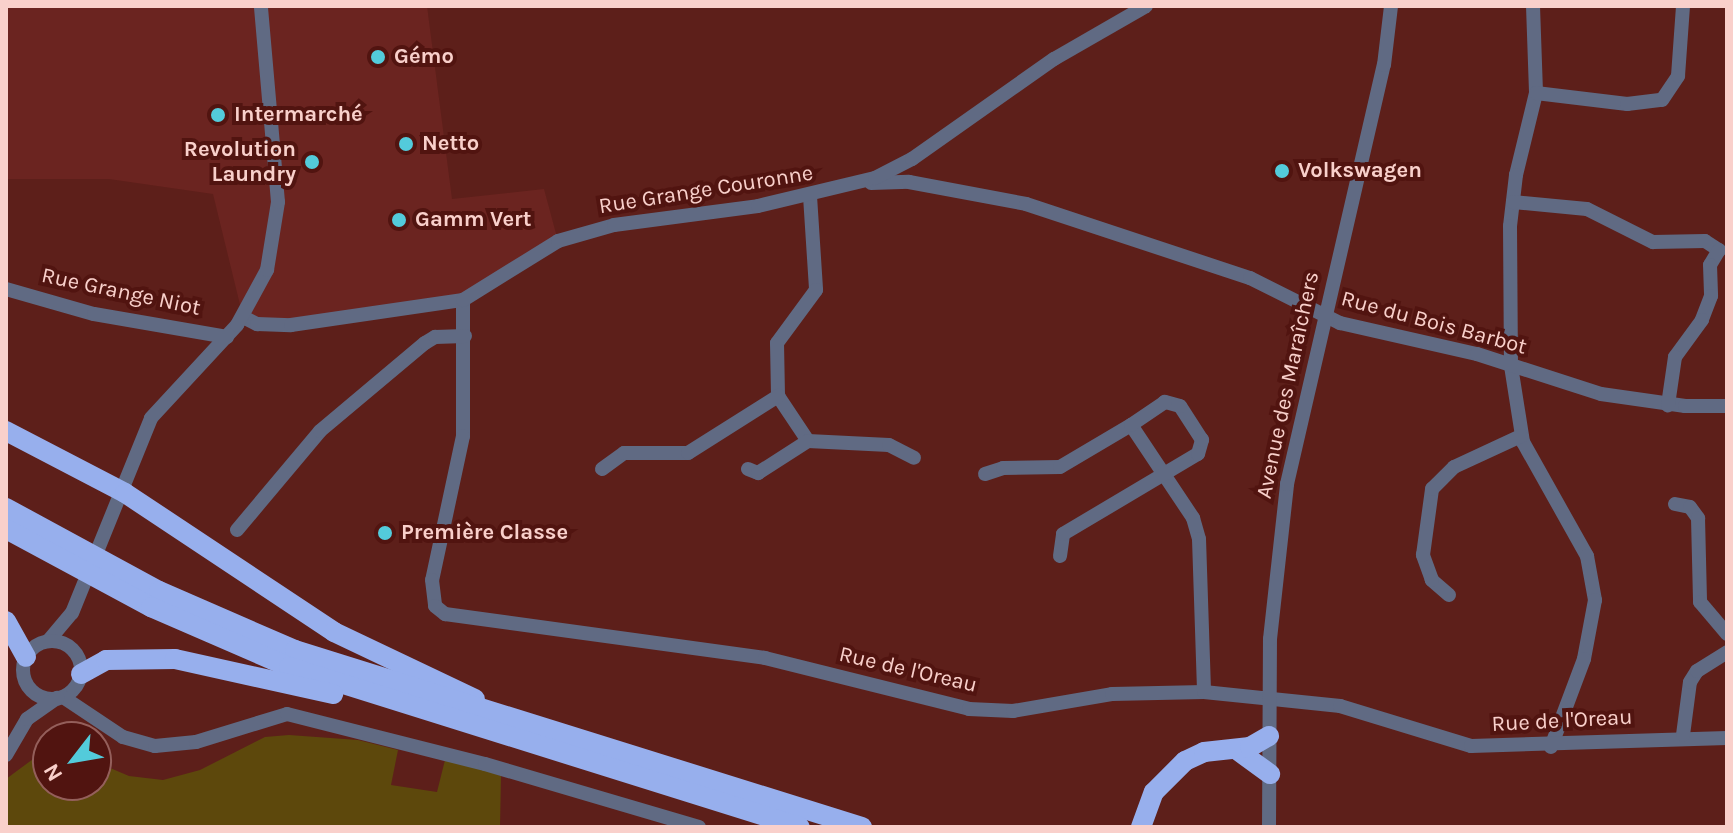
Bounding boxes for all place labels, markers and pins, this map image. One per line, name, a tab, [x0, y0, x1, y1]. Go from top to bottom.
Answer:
place label: Gémo	[394, 44, 454, 70]
marker: Gémo	[369, 48, 387, 66]
place label: Intermarché	[234, 102, 363, 128]
marker: Intermarché	[209, 106, 227, 124]
place label: Netto	[422, 131, 479, 157]
marker: Netto	[397, 135, 415, 153]
place label: Revolution Laundry	[184, 136, 296, 188]
marker: Revolution Laundry	[303, 153, 321, 171]
place label: Volkswagen	[1298, 158, 1422, 184]
marker: Volkswagen	[1273, 162, 1291, 180]
place label: Gamm Vert	[415, 207, 531, 233]
marker: Gamm Vert	[390, 211, 408, 229]
place label: Première Classe	[401, 520, 568, 546]
marker: Première Classe	[376, 524, 394, 542]

